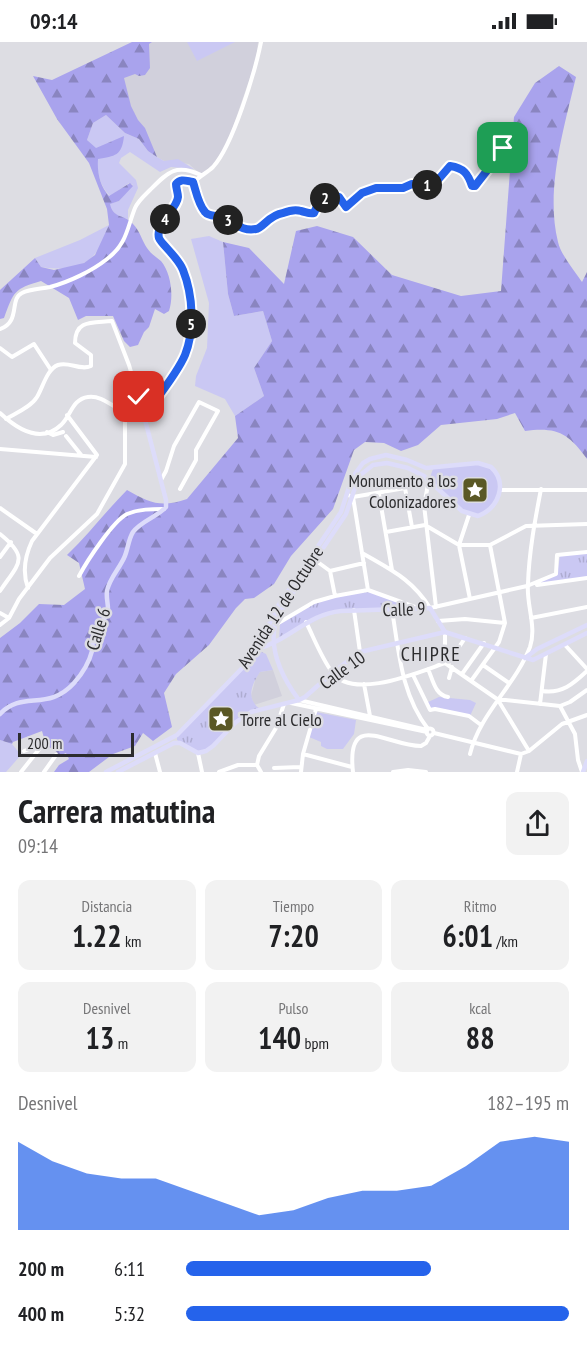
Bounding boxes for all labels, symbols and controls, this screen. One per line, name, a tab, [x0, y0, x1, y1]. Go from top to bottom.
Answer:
text: 09:14	[30, 7, 78, 35]
pin	[477, 122, 528, 173]
icon: arrive	[486, 131, 519, 164]
pin: 1	[412, 170, 442, 200]
text: 1	[423, 175, 431, 195]
pin: 2	[310, 183, 340, 213]
text: 2	[321, 188, 329, 208]
pin: 4	[150, 204, 180, 234]
pin: 3	[213, 205, 243, 235]
text: 4	[161, 209, 169, 229]
text: 3	[224, 210, 232, 230]
pin: 5	[176, 309, 206, 339]
text: 5	[187, 314, 195, 334]
pin	[113, 371, 164, 422]
icon: check	[122, 380, 155, 413]
place label: Monumento a los Colonizadores	[349, 469, 456, 513]
place icon: Monumento a los Colonizadores	[460, 475, 490, 505]
street label: Avenida 12 de Octubre	[232, 541, 328, 673]
street label: Calle 9	[382, 597, 426, 621]
street label: Calle 6	[81, 605, 115, 653]
district label: CHIPRE	[401, 641, 461, 667]
street label: Calle 10	[315, 646, 369, 694]
place icon: Torre al Cielo	[206, 704, 236, 734]
place label: Torre al Cielo	[240, 708, 322, 731]
scale bar	[18, 730, 134, 758]
text: 200 m	[27, 733, 62, 753]
text: Carrera matutina	[18, 789, 215, 832]
button: share	[506, 792, 569, 855]
text: 09:14	[18, 833, 58, 859]
text: Distancia	[81, 896, 132, 916]
text: Tiempo	[273, 896, 314, 916]
text: Ritmo	[464, 896, 497, 916]
text: 1.22	[72, 916, 122, 955]
text: 7:20	[268, 916, 319, 955]
text: 6:01	[443, 916, 493, 955]
text: km	[122, 931, 142, 951]
text: /km	[493, 931, 518, 951]
text: Desnivel	[83, 998, 131, 1018]
text: Pulso	[279, 998, 308, 1018]
text: kcal	[469, 998, 491, 1018]
text: 13	[86, 1018, 114, 1057]
text: 140	[258, 1018, 301, 1057]
text: 88	[466, 1018, 495, 1057]
text: m	[114, 1033, 128, 1053]
text: bpm	[301, 1033, 329, 1053]
text: Desnivel	[18, 1090, 77, 1116]
text: 182–195 m	[487, 1090, 569, 1116]
text: 200 m	[18, 1256, 64, 1282]
text: 6:11	[114, 1256, 145, 1282]
text: 400 m	[18, 1301, 64, 1327]
text: 5:32	[114, 1301, 145, 1327]

